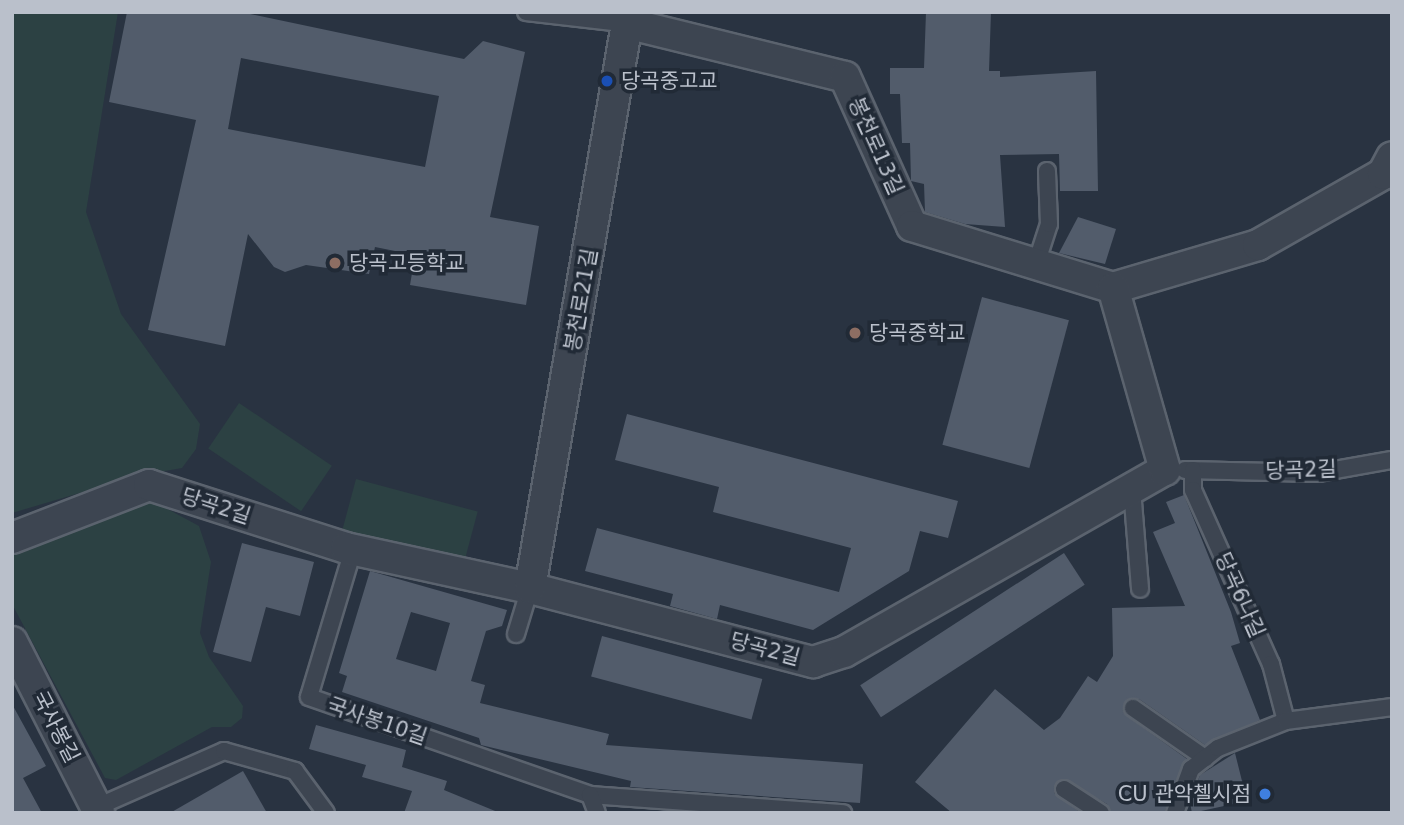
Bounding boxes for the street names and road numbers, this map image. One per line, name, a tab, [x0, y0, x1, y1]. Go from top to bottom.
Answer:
street label: 봉천로13길	[843, 93, 909, 199]
street label: 봉천로21길	[560, 247, 602, 353]
street label: 당곡2길	[1265, 456, 1337, 484]
street label: 당곡2길	[178, 483, 254, 529]
street label: 당곡6나길	[1210, 548, 1270, 642]
street label: 당곡2길	[727, 628, 803, 670]
street label: 국사봉길	[27, 687, 85, 767]
street label: 국사봉10길	[324, 692, 430, 750]

